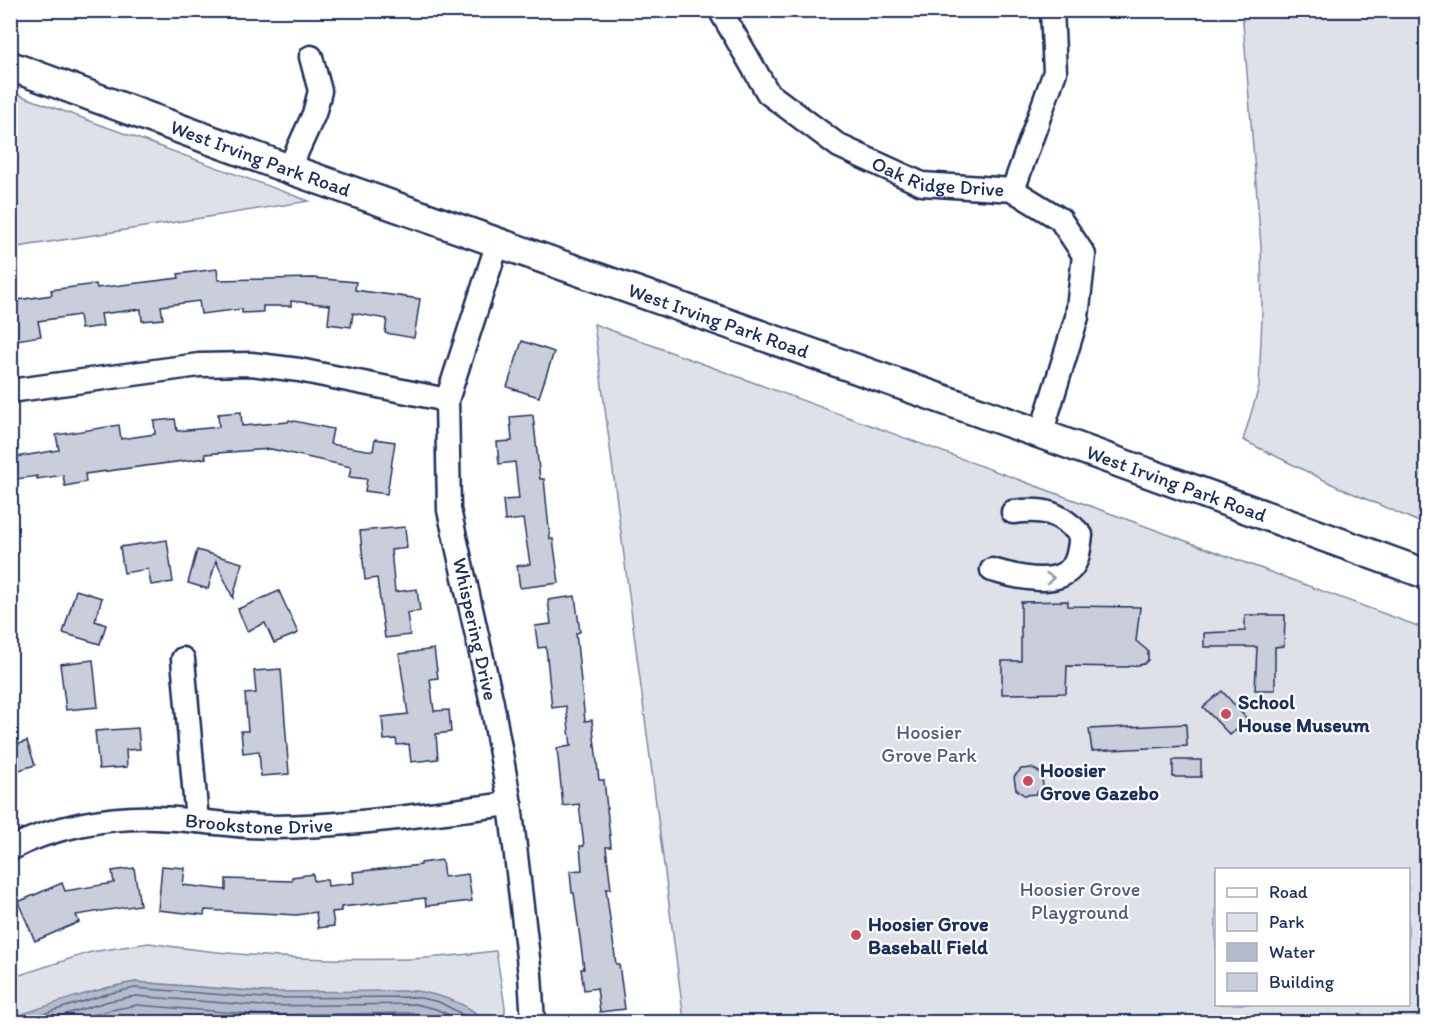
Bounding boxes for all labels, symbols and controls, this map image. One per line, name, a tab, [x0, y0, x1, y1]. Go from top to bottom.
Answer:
street label: West Irving Park Road	[167, 114, 354, 202]
street label: Oak Ridge Drive	[868, 151, 1005, 201]
street label: West Irving Park Road	[625, 278, 812, 363]
street label: West Irving Park Road	[1083, 440, 1270, 527]
street label: Whispering Drive	[448, 555, 503, 703]
one-way arrow	[1045, 572, 1054, 585]
place label: School House Museum	[1238, 690, 1370, 737]
marker: School House Museum	[1219, 707, 1233, 721]
park label: Hoosier Grove Park	[881, 720, 977, 767]
place label: Hoosier Grove Gazebo	[1040, 758, 1159, 805]
marker: Hoosier Grove Gazebo	[1021, 774, 1035, 788]
street label: Brookstone Drive	[184, 808, 334, 839]
legend	[1215, 868, 1410, 1006]
park label: Hoosier Grove Playground	[1020, 877, 1140, 924]
text: Road	[1269, 881, 1308, 903]
text: Park	[1269, 911, 1304, 933]
place label: Hoosier Grove Baseball Field	[868, 912, 989, 959]
marker: Hoosier Grove Baseball Field	[849, 928, 863, 942]
text: Water	[1269, 941, 1315, 963]
text: Building	[1269, 971, 1335, 993]

